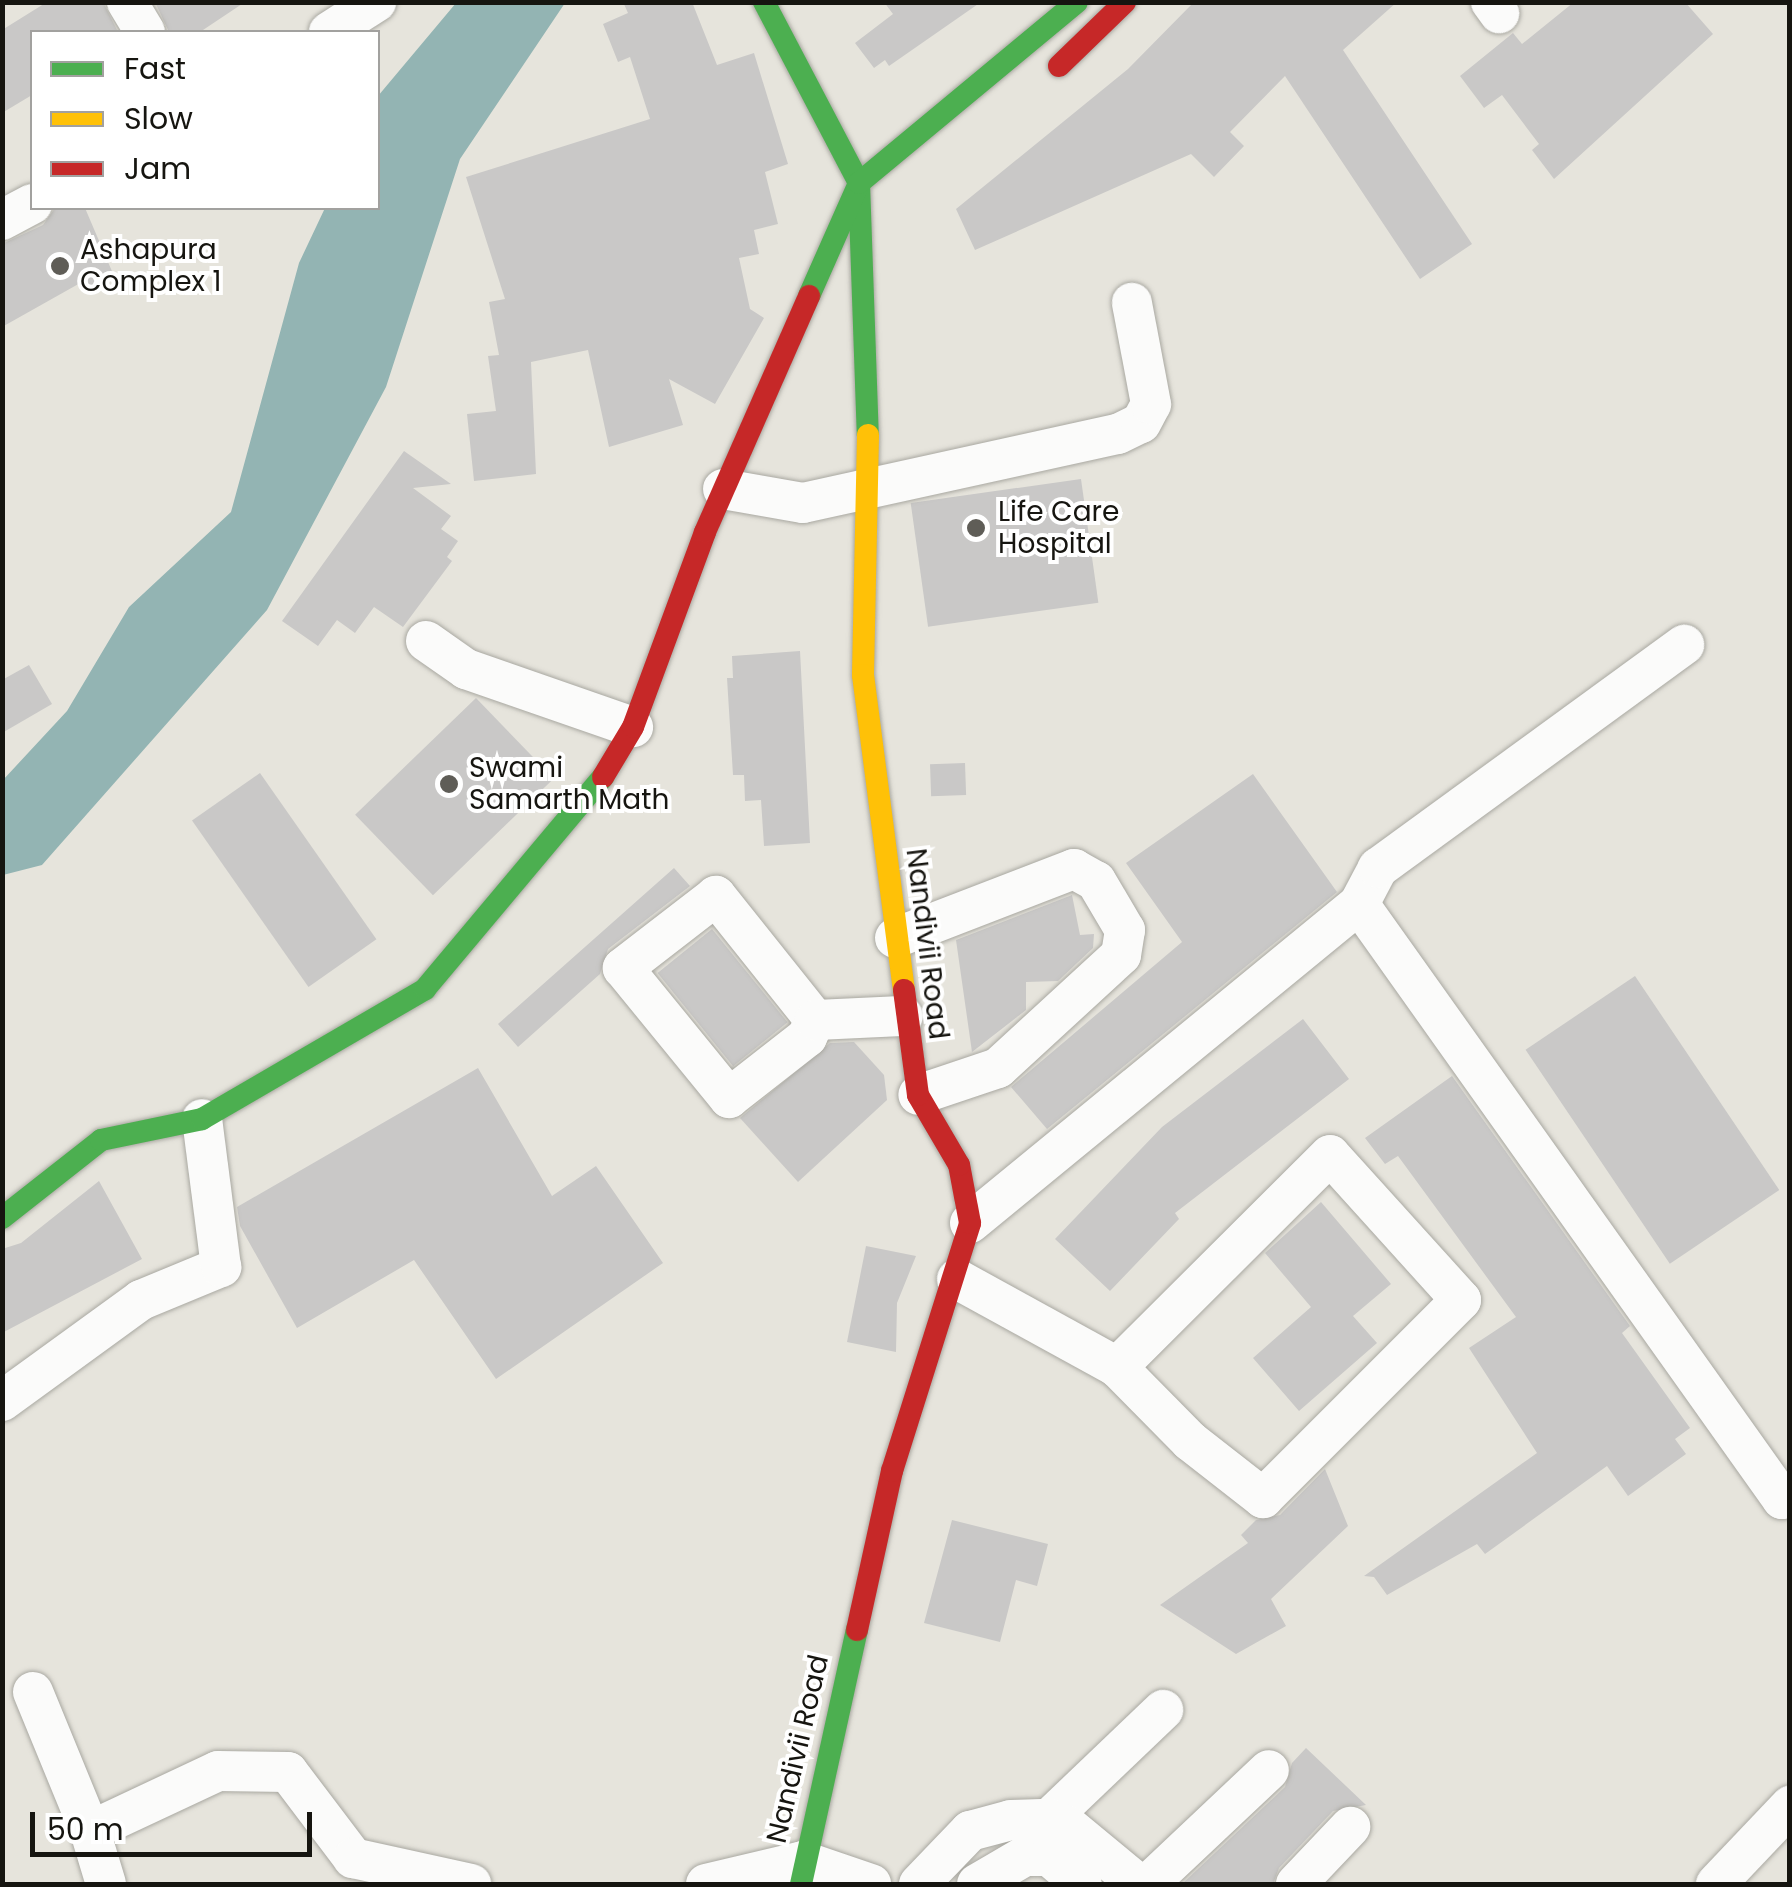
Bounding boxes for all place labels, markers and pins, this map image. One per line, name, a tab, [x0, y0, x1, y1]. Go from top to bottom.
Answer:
place label: Ashapura Complex 1	[80, 233, 221, 299]
marker: Ashapura Complex 1	[49, 255, 71, 277]
place label: Life Care Hospital	[998, 495, 1119, 561]
marker: Life Care Hospital	[963, 515, 989, 541]
place label: Swami Samarth Math	[469, 751, 669, 817]
marker: Swami Samarth Math	[438, 773, 460, 795]

